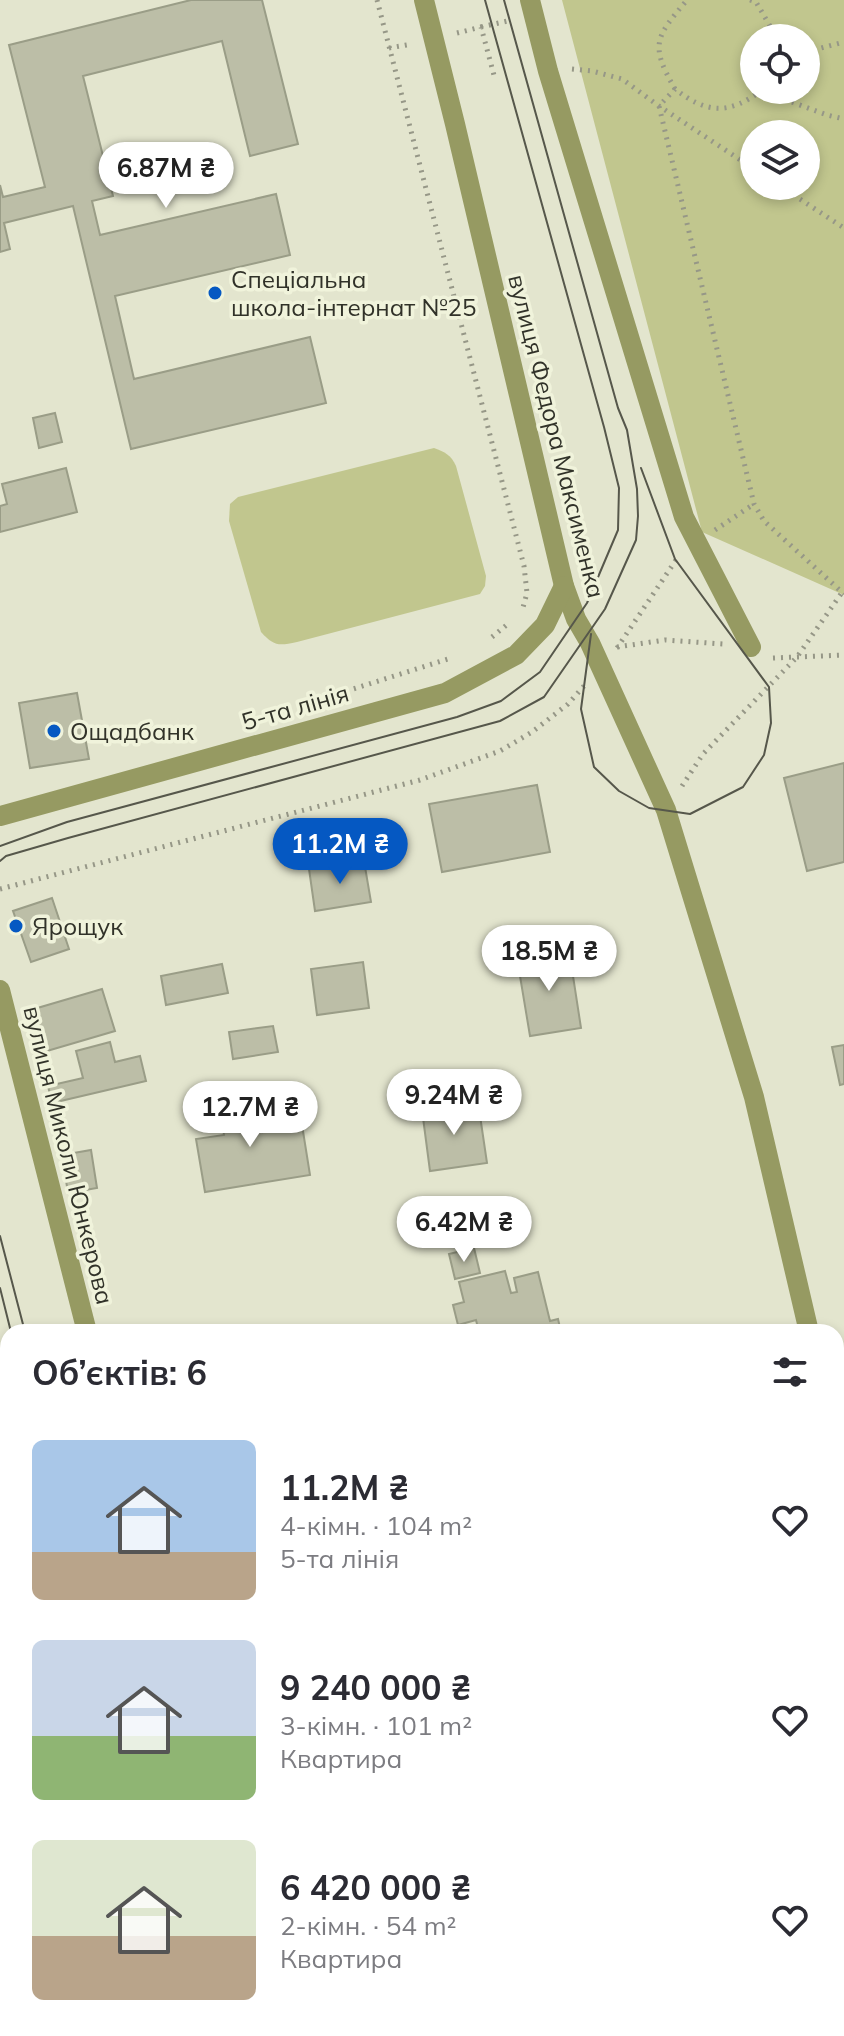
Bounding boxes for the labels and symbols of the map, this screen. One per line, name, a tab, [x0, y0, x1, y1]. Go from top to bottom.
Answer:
pin: 6.87M ₴	[92, 142, 240, 210]
place label: Спеціальна школа-інтернат №25	[231, 264, 476, 322]
street label: вулиця Федора Максименка	[502, 271, 612, 601]
marker: Спеціальна школа-інтернат №25	[206, 284, 224, 302]
street label: 5-та лінія	[238, 677, 352, 737]
place label: Ощадбанк	[70, 716, 194, 746]
marker: Ощадбанк	[45, 722, 63, 740]
pin: 11.2M ₴	[266, 818, 414, 886]
place label: Ярощук	[32, 911, 123, 941]
marker: Ярощук	[7, 917, 25, 935]
pin: 18.5M ₴	[475, 925, 623, 993]
street label: вулиця Миколи Юнкерова	[17, 1003, 121, 1307]
pin: 9.24M ₴	[380, 1069, 528, 1137]
pin: 12.7M ₴	[176, 1081, 324, 1149]
pin: 6.42M ₴	[390, 1196, 538, 1264]

